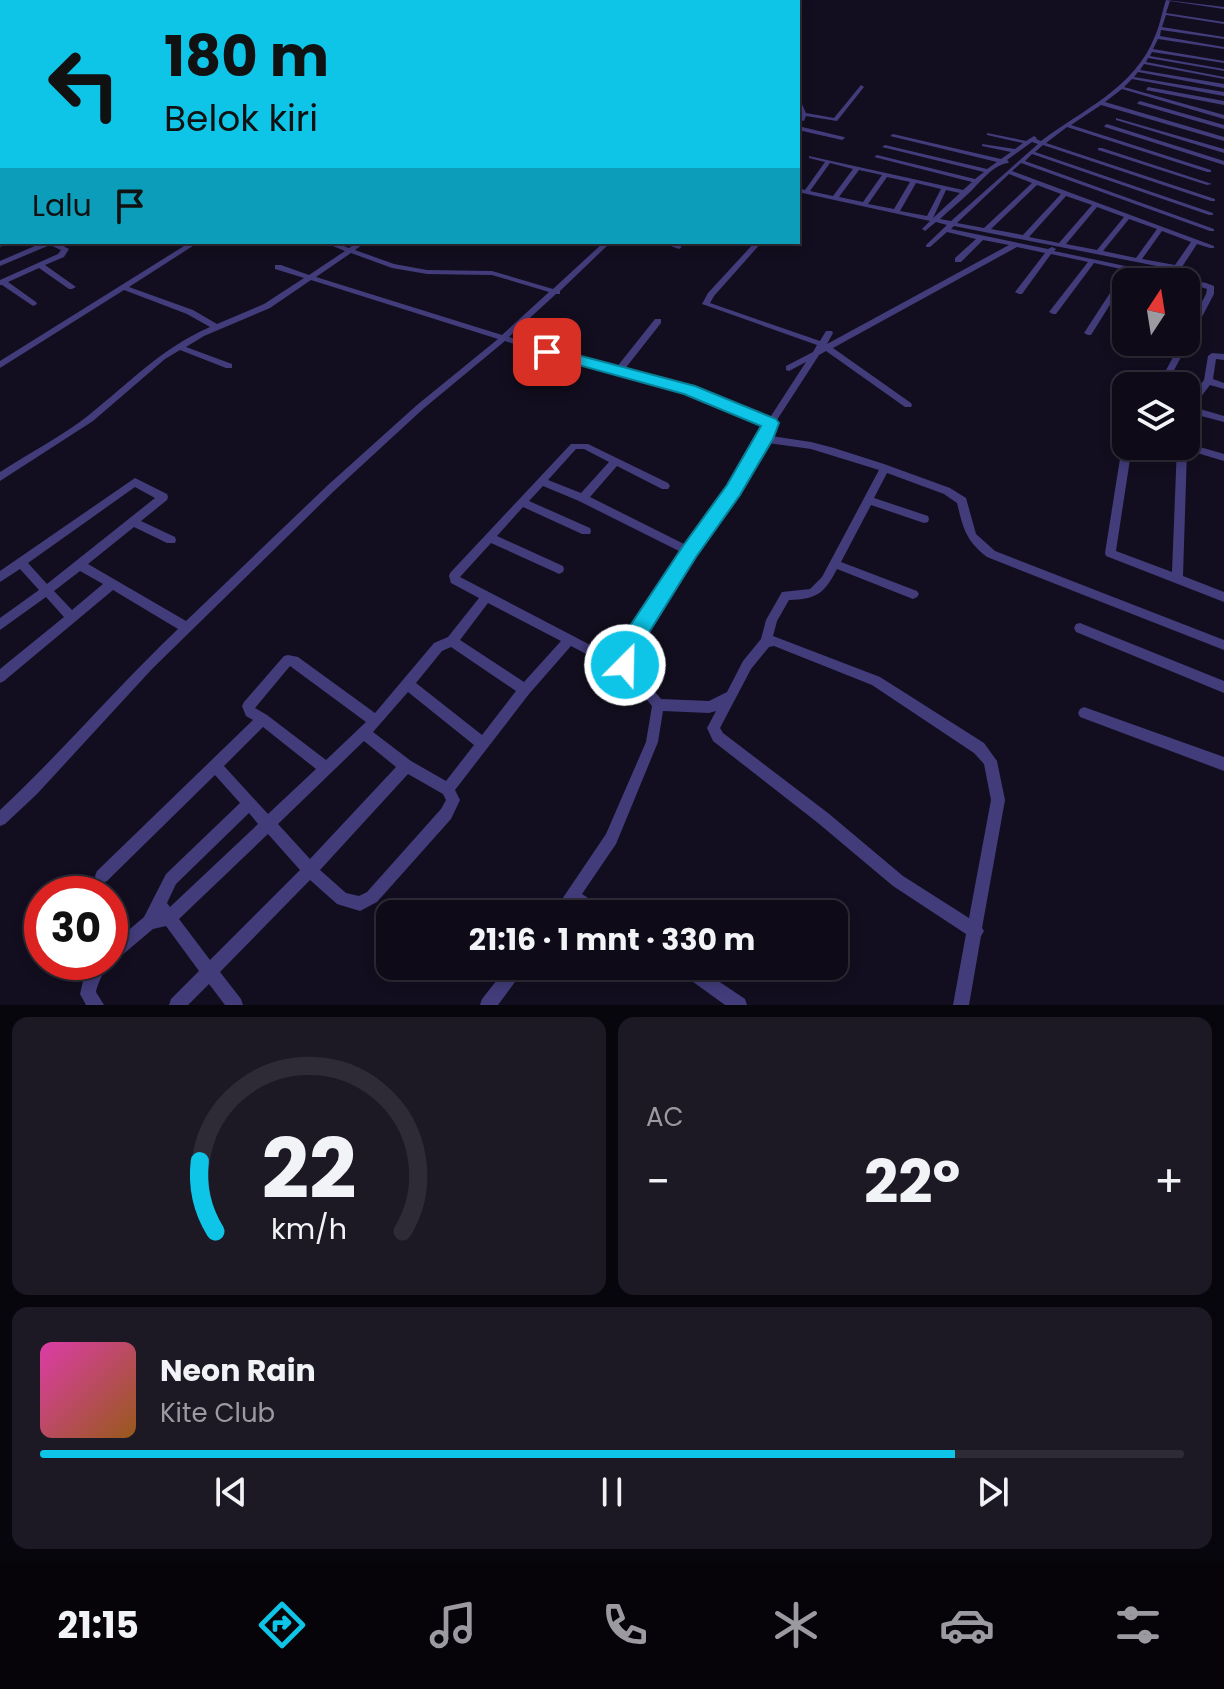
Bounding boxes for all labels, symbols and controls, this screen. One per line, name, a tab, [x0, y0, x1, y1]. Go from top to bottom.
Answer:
text: 180 m	[164, 17, 329, 96]
icon: left	[32, 32, 136, 136]
text: Belok kiri	[164, 93, 318, 144]
text: Lalu	[32, 184, 92, 227]
icon: arrive	[108, 184, 152, 228]
north arrow	[1112, 268, 1200, 356]
map controls	[1112, 268, 1200, 460]
pin	[513, 318, 581, 386]
icon: arrive	[525, 330, 569, 374]
button: layers	[1112, 372, 1200, 460]
position arrow	[583, 623, 667, 707]
speed limit sign: 30	[24, 876, 128, 980]
text: 21:16 · 1 mnt · 330 m	[469, 918, 755, 961]
text: AC	[646, 1099, 684, 1135]
text: 22	[261, 1111, 357, 1227]
text: 22°	[864, 1140, 960, 1224]
text: −	[646, 1151, 670, 1212]
text: +	[1154, 1151, 1184, 1212]
text: km/h	[271, 1209, 347, 1249]
text: Neon Rain	[160, 1349, 316, 1392]
text: Kite Club	[160, 1395, 275, 1431]
icon: previous	[209, 1470, 253, 1514]
icon: pause	[590, 1470, 634, 1514]
icon: next	[971, 1470, 1015, 1514]
icon: directions	[254, 1597, 310, 1653]
icon: music	[425, 1597, 481, 1653]
icon: phone	[597, 1597, 653, 1653]
icon: climate	[768, 1597, 824, 1653]
icon: car	[939, 1597, 995, 1653]
icon: filters	[1110, 1597, 1166, 1653]
text: 21:15	[58, 1600, 139, 1651]

